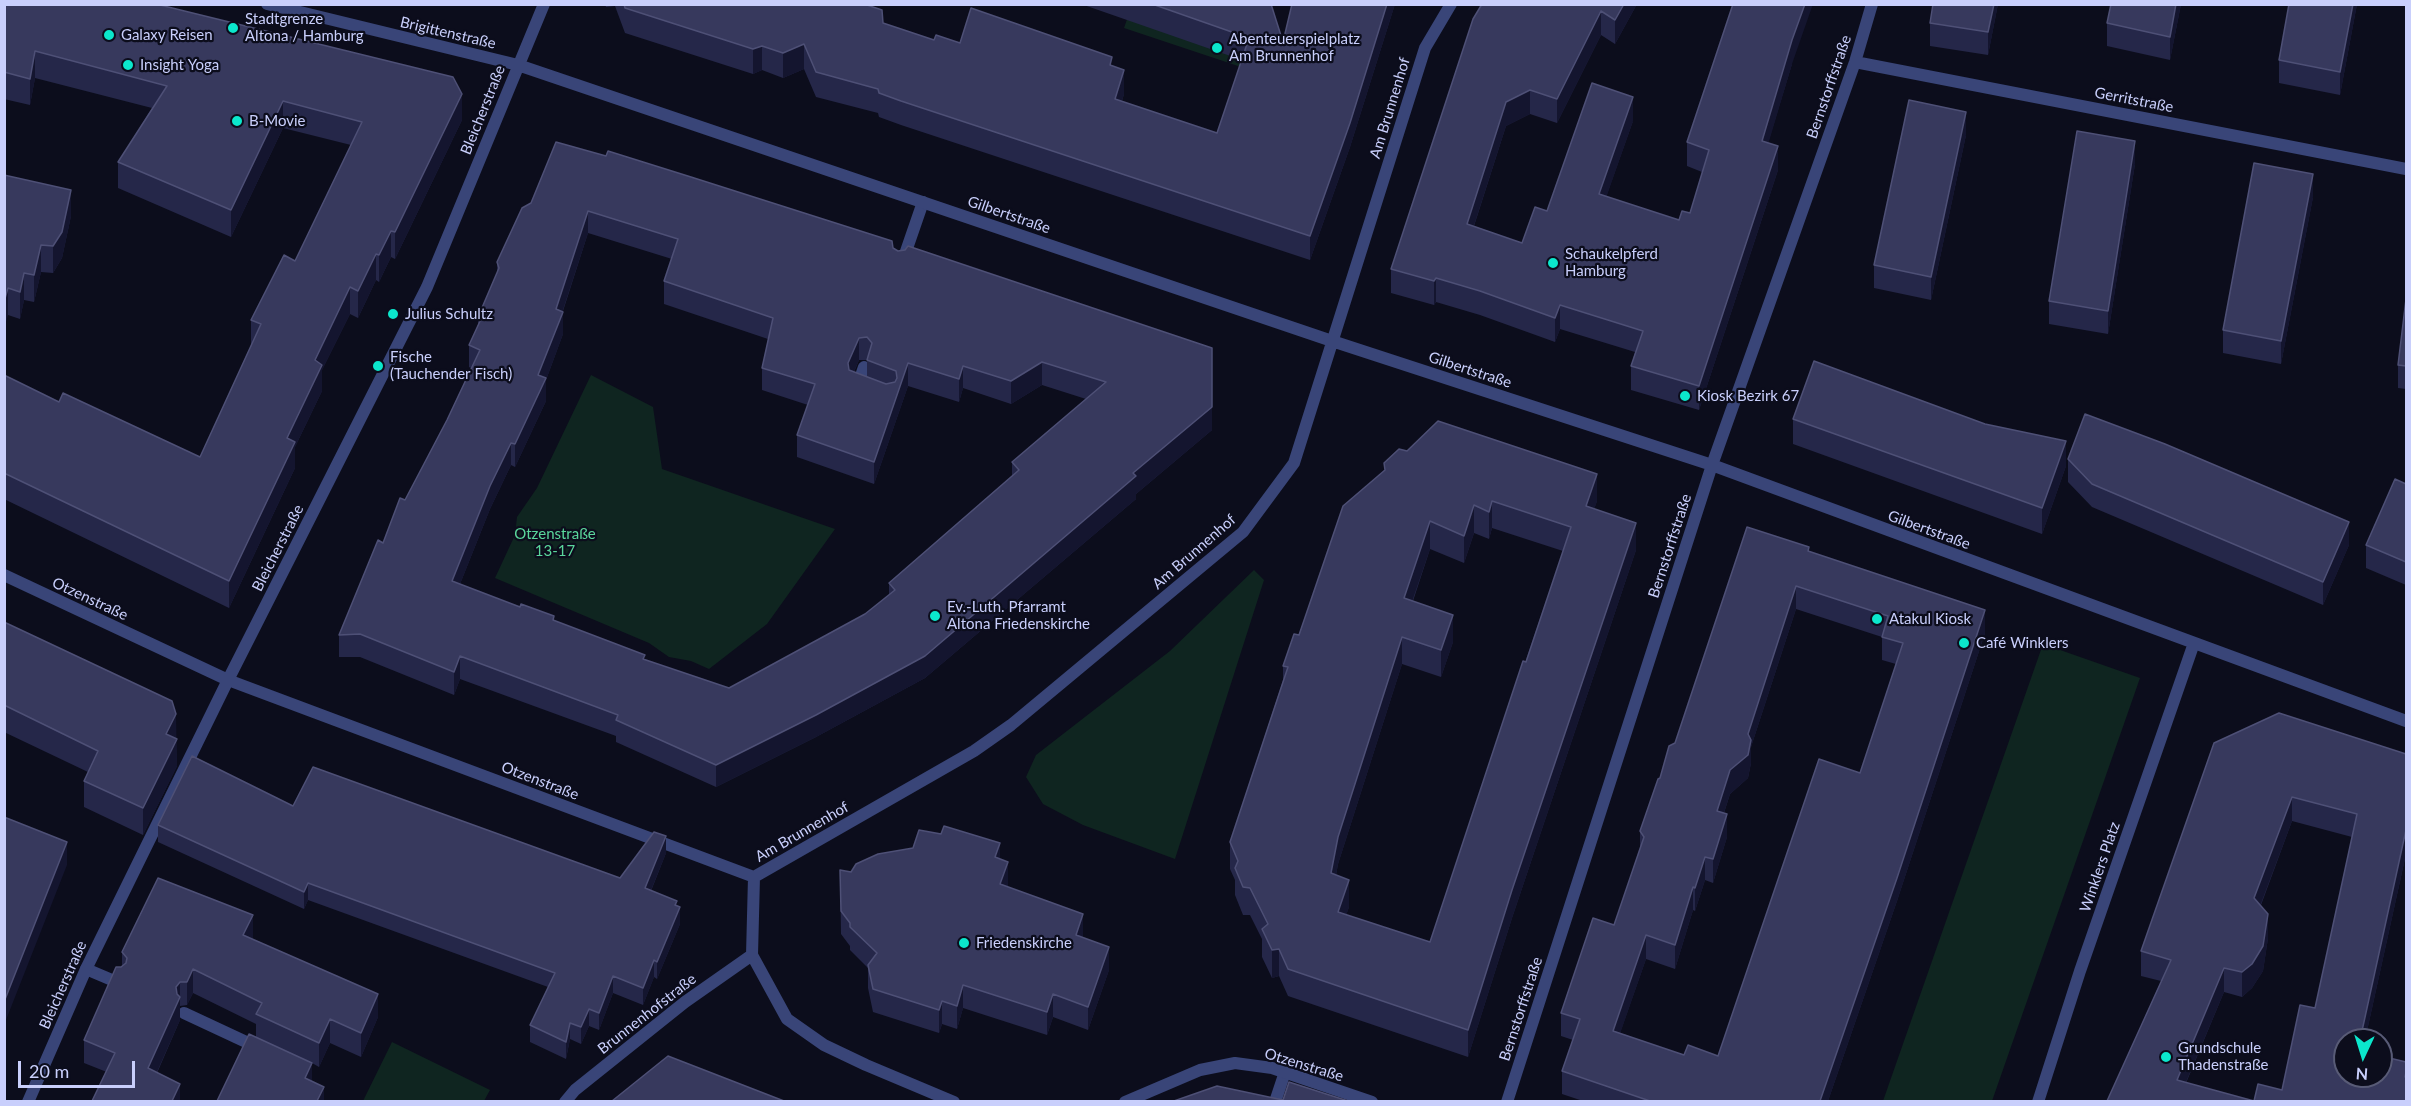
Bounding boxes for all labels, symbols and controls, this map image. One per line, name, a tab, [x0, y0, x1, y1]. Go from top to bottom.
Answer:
place label: Stadtgrenze Altona / Hamburg	[245, 10, 364, 45]
street label: Brigittenstraße	[398, 13, 498, 53]
marker: Stadtgrenze Altona / Hamburg	[226, 21, 240, 35]
place label: Galaxy Reisen	[121, 26, 213, 44]
marker: Galaxy Reisen	[102, 28, 116, 42]
place label: Abenteuerspielplatz Am Brunnenhof	[1229, 30, 1360, 65]
street label: Bernstorffstraße	[1803, 33, 1855, 141]
marker: Abenteuerspielplatz Am Brunnenhof	[1210, 41, 1224, 55]
street label: Am Brunnenhof	[1366, 55, 1414, 161]
place label: Insight Yoga	[140, 56, 219, 74]
marker: Insight Yoga	[121, 58, 135, 72]
street label: Bleicherstraße	[457, 63, 509, 157]
street label: Gerritstraße	[2093, 84, 2175, 116]
place label: B-Movie	[249, 112, 306, 130]
marker: B-Movie	[230, 114, 244, 128]
street label: Gilbertstraße	[965, 192, 1053, 238]
place label: Schaukelpferd Hamburg	[1565, 245, 1658, 280]
marker: Schaukelpferd Hamburg	[1546, 256, 1560, 270]
place label: Julius Schultz	[405, 305, 493, 323]
marker: Julius Schultz	[386, 307, 400, 321]
place label: Fische (Tauchender Fisch)	[390, 348, 512, 383]
street label: Gilbertstraße	[1426, 348, 1514, 392]
marker: Fische (Tauchender Fisch)	[371, 359, 385, 373]
place label: Kiosk Bezirk 67	[1697, 387, 1799, 405]
marker: Kiosk Bezirk 67	[1678, 389, 1692, 403]
street label: Bernstorffstraße	[1645, 492, 1695, 600]
street label: Bleicherstraße	[248, 502, 308, 594]
street label: Gilbertstraße	[1885, 507, 1973, 553]
street label: Am Brunnenhof	[1149, 511, 1239, 593]
park label: Otzenstraße 13-17	[514, 525, 596, 560]
street label: Otzenstraße	[49, 574, 131, 624]
place label: Ev.-Luth. Pfarramt Altona Friedenskirche	[947, 598, 1090, 633]
marker: Ev.-Luth. Pfarramt Altona Friedenskirche	[928, 609, 942, 623]
place label: Atakul Kiosk	[1889, 610, 1971, 628]
marker: Atakul Kiosk	[1870, 612, 1884, 626]
place label: Café Winklers	[1976, 634, 2069, 652]
marker: Café Winklers	[1957, 636, 1971, 650]
street label: Otzenstraße	[499, 758, 581, 804]
street label: Am Brunnenhof	[752, 798, 852, 866]
street label: Winklers Platz	[2076, 819, 2124, 915]
place label: Friedenskirche	[976, 934, 1072, 952]
marker: Friedenskirche	[957, 936, 971, 950]
street label: Bleicherstraße	[36, 938, 90, 1032]
street label: Bernstorffstraße	[1496, 955, 1546, 1063]
street label: Brunnenhofstraße	[594, 970, 700, 1058]
north arrow	[2333, 1028, 2393, 1088]
place label: Grundschule Thadenstraße	[2178, 1039, 2269, 1074]
street label: Otzenstraße	[1262, 1044, 1346, 1086]
scale bar	[21, 1049, 138, 1087]
marker: Grundschule Thadenstraße	[2159, 1050, 2173, 1064]
text: 20 m	[29, 1060, 69, 1082]
text: N	[2355, 1065, 2369, 1084]

